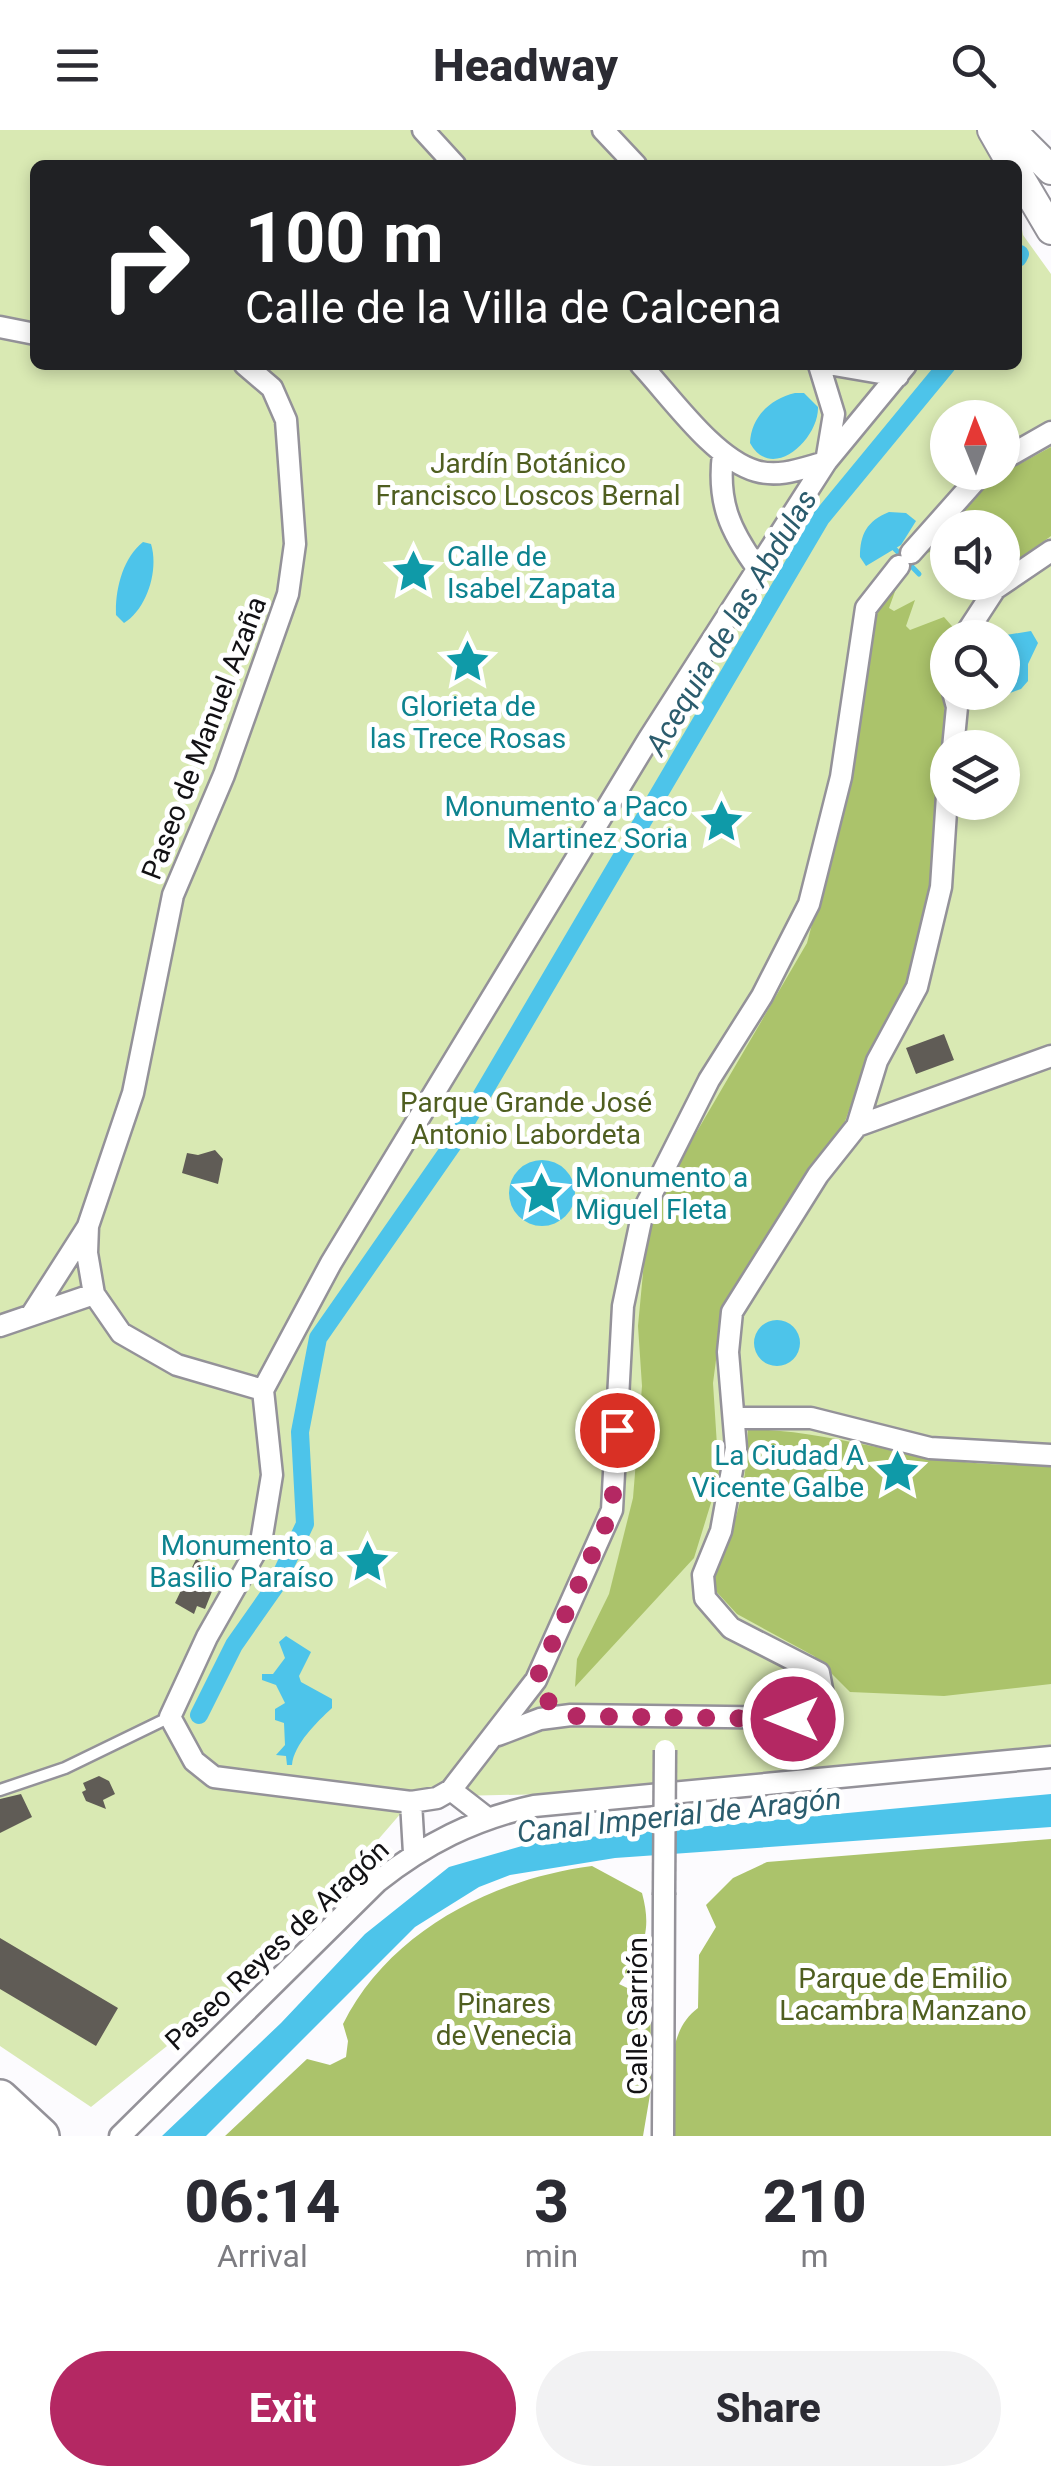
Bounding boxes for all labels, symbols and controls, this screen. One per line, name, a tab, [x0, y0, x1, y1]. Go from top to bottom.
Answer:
icon: menu	[50, 38, 105, 93]
icon: search	[946, 38, 1001, 93]
text: Headway	[433, 39, 618, 92]
text: 100 m	[245, 197, 444, 279]
icon: right	[80, 200, 210, 330]
text: Calle de la Villa de Calcena	[245, 281, 782, 334]
north arrow	[930, 400, 1020, 490]
map controls	[930, 400, 1020, 820]
park label: Jardín Botánico Francisco Loscos Bernal	[375, 447, 681, 512]
water label: Acequia de las Abdulas	[637, 483, 824, 762]
button: sound	[930, 510, 1020, 600]
place label: Calle de Isabel Zapata	[447, 540, 616, 605]
place icon: Calle de Isabel Zapata	[390, 548, 438, 596]
street label: Paseo de Manuel Azaña	[135, 592, 273, 884]
button: search	[930, 620, 1020, 710]
place icon: Glorieta de las Trece Rosas	[444, 637, 492, 685]
place label: Glorieta de las Trece Rosas	[370, 690, 566, 755]
button: layers	[930, 730, 1020, 820]
place label: Monumento a Paco Martinez Soria	[444, 790, 688, 855]
place icon: Monumento a Paco Martinez Soria	[697, 798, 745, 846]
park label: Parque Grande José Antonio Labordeta	[400, 1086, 652, 1151]
place label: Monumento a Miguel Fleta	[575, 1161, 748, 1226]
place icon: Monumento a Miguel Fleta	[518, 1169, 566, 1217]
pin	[575, 1388, 660, 1473]
icon: arrive	[590, 1403, 645, 1458]
place label: La Ciudad A Vicente Galbe	[692, 1439, 864, 1504]
place icon: La Ciudad A Vicente Galbe	[873, 1447, 921, 1495]
place label: Monumento a Basilio Paraíso	[149, 1529, 334, 1594]
place icon: Monumento a Basilio Paraíso	[343, 1537, 391, 1585]
position arrow	[741, 1667, 845, 1771]
water label: Canal Imperial de Aragón	[515, 1781, 843, 1849]
street label: Paseo Reyes de Aragón	[158, 1833, 396, 2057]
street label: Calle Sarrión	[621, 1937, 654, 2095]
park label: Parque de Emilio Lacambra Manzano	[779, 1962, 1027, 2027]
park label: Pinares de Venecia	[436, 1987, 572, 2052]
text: 06:14	[184, 2166, 340, 2237]
text: 3	[534, 2166, 569, 2237]
text: 210	[763, 2166, 867, 2237]
text: Arrival	[217, 2237, 308, 2275]
text: min	[525, 2237, 578, 2275]
text: m	[801, 2237, 829, 2275]
button: Exit	[50, 2351, 516, 2466]
button: Share	[536, 2351, 1001, 2466]

